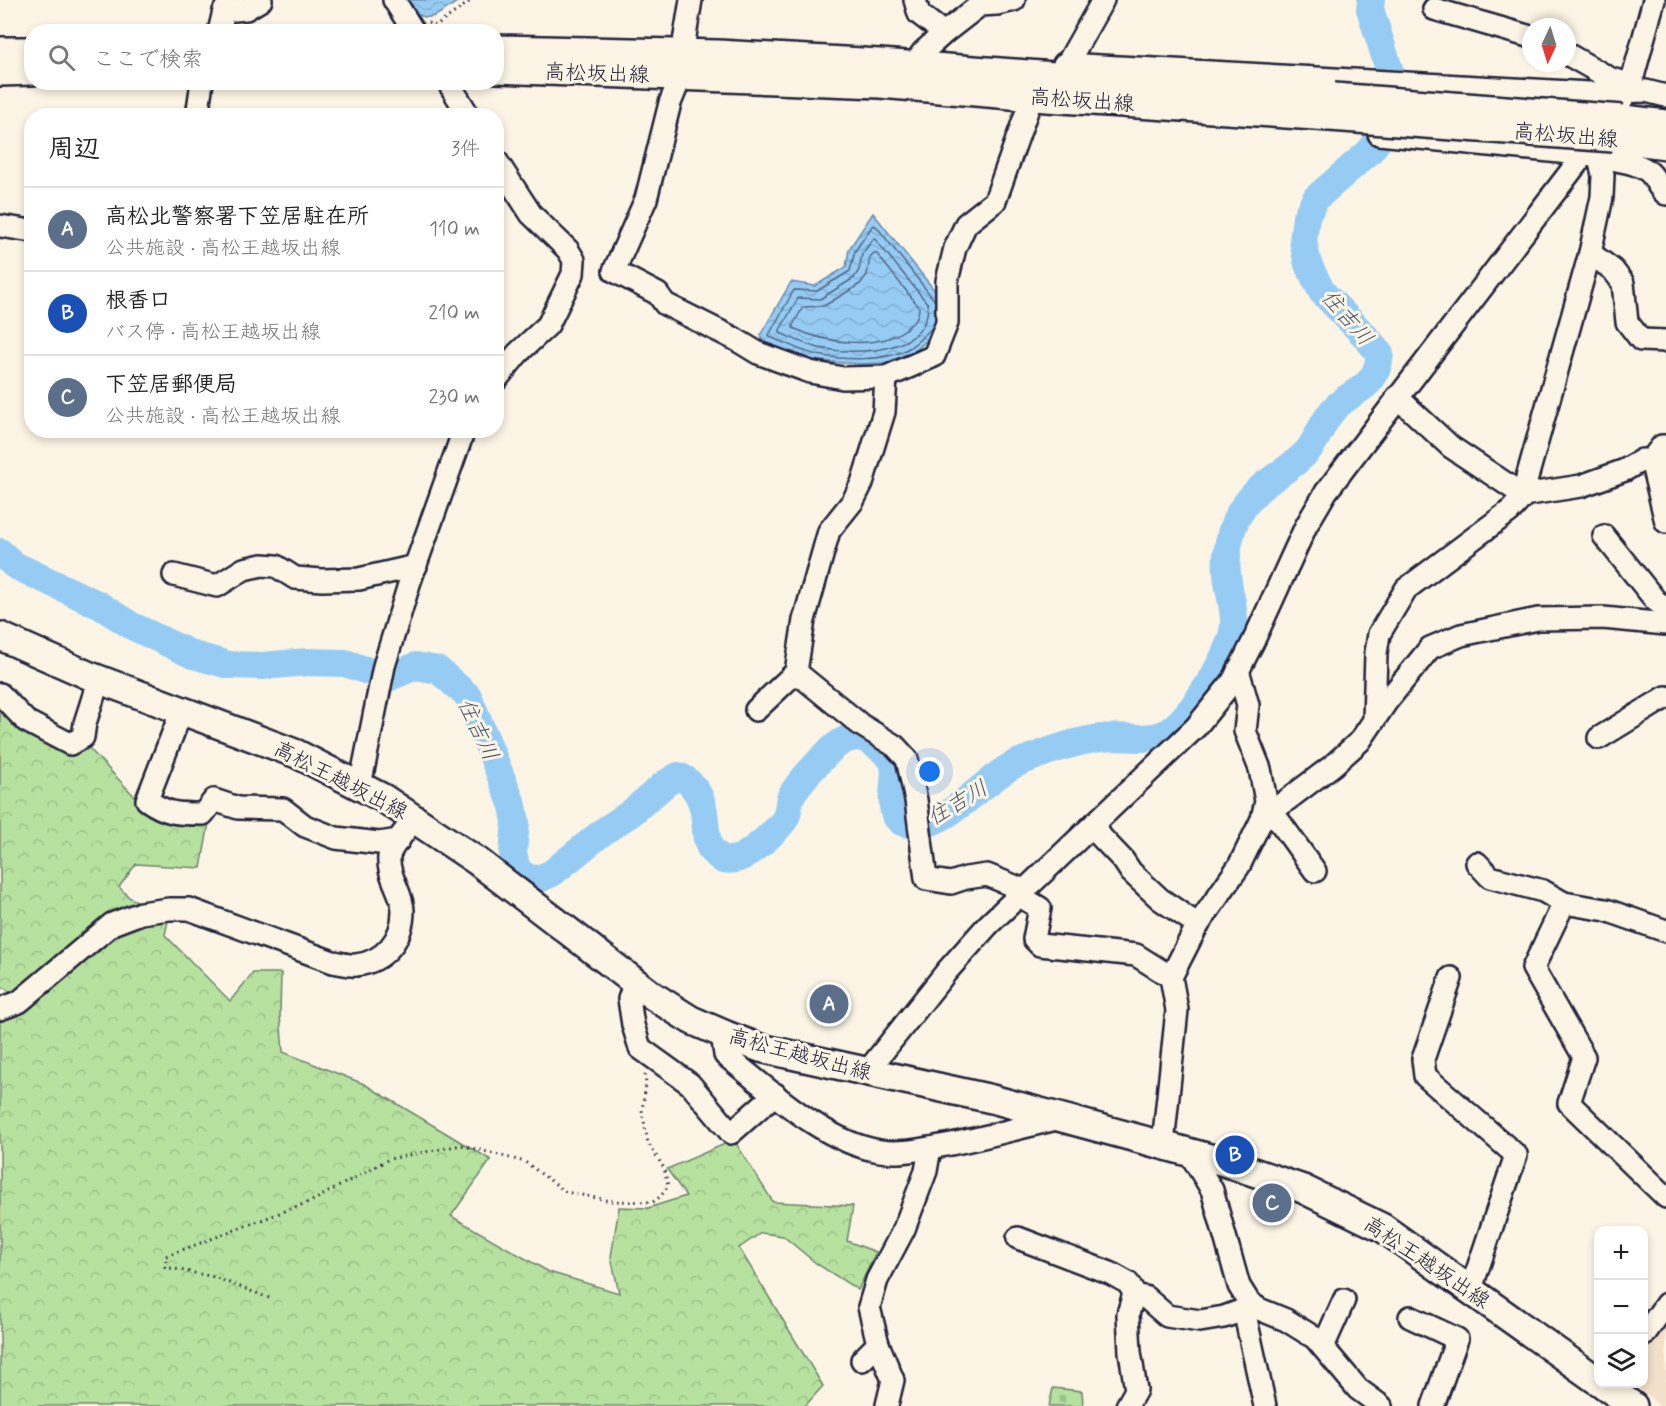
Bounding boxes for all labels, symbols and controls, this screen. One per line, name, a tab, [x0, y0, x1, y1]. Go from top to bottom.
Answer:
north arrow	[1522, 18, 1576, 72]
search box	[24, 24, 504, 90]
icon: search	[45, 41, 78, 74]
text: ここで検索	[93, 46, 203, 74]
street label: 高松坂出線	[544, 58, 650, 90]
street label: 高松坂出線	[1029, 83, 1135, 119]
street label: 高松坂出線	[1512, 117, 1619, 155]
text: 周辺	[48, 133, 100, 167]
text: 3件	[451, 136, 480, 163]
text: 高松北警察署下笠居駐在所	[105, 203, 369, 231]
text: A	[61, 216, 74, 243]
text: 110 m	[429, 216, 480, 243]
text: 公共施設 · 高松王越坂出線	[105, 235, 340, 262]
water label: 住吉川	[1314, 284, 1379, 352]
text: 根香口	[105, 287, 171, 315]
text: B	[61, 300, 74, 327]
text: 210 m	[428, 300, 480, 327]
text: バス停 · 高松王越坂出線	[105, 319, 320, 346]
text: 下笠居郵便局	[105, 371, 237, 399]
text: C	[60, 384, 75, 411]
text: 230 m	[428, 384, 480, 411]
text: 公共施設 · 高松王越坂出線	[105, 403, 340, 430]
water label: 住吉川	[451, 694, 504, 766]
street label: 高松王越坂出線	[269, 735, 412, 827]
your location	[915, 757, 944, 786]
water label: 住吉川	[923, 775, 994, 833]
pin: A	[810, 982, 848, 1026]
street label: 高松王越坂出線	[725, 1022, 874, 1088]
pin: B	[1216, 1132, 1254, 1178]
pin: C	[1252, 1180, 1292, 1226]
street label: 高松王越坂出線	[1358, 1210, 1495, 1316]
map controls	[1594, 1226, 1648, 1388]
button: +	[1594, 1226, 1648, 1280]
button: −	[1594, 1280, 1648, 1334]
button: layers	[1594, 1334, 1648, 1388]

